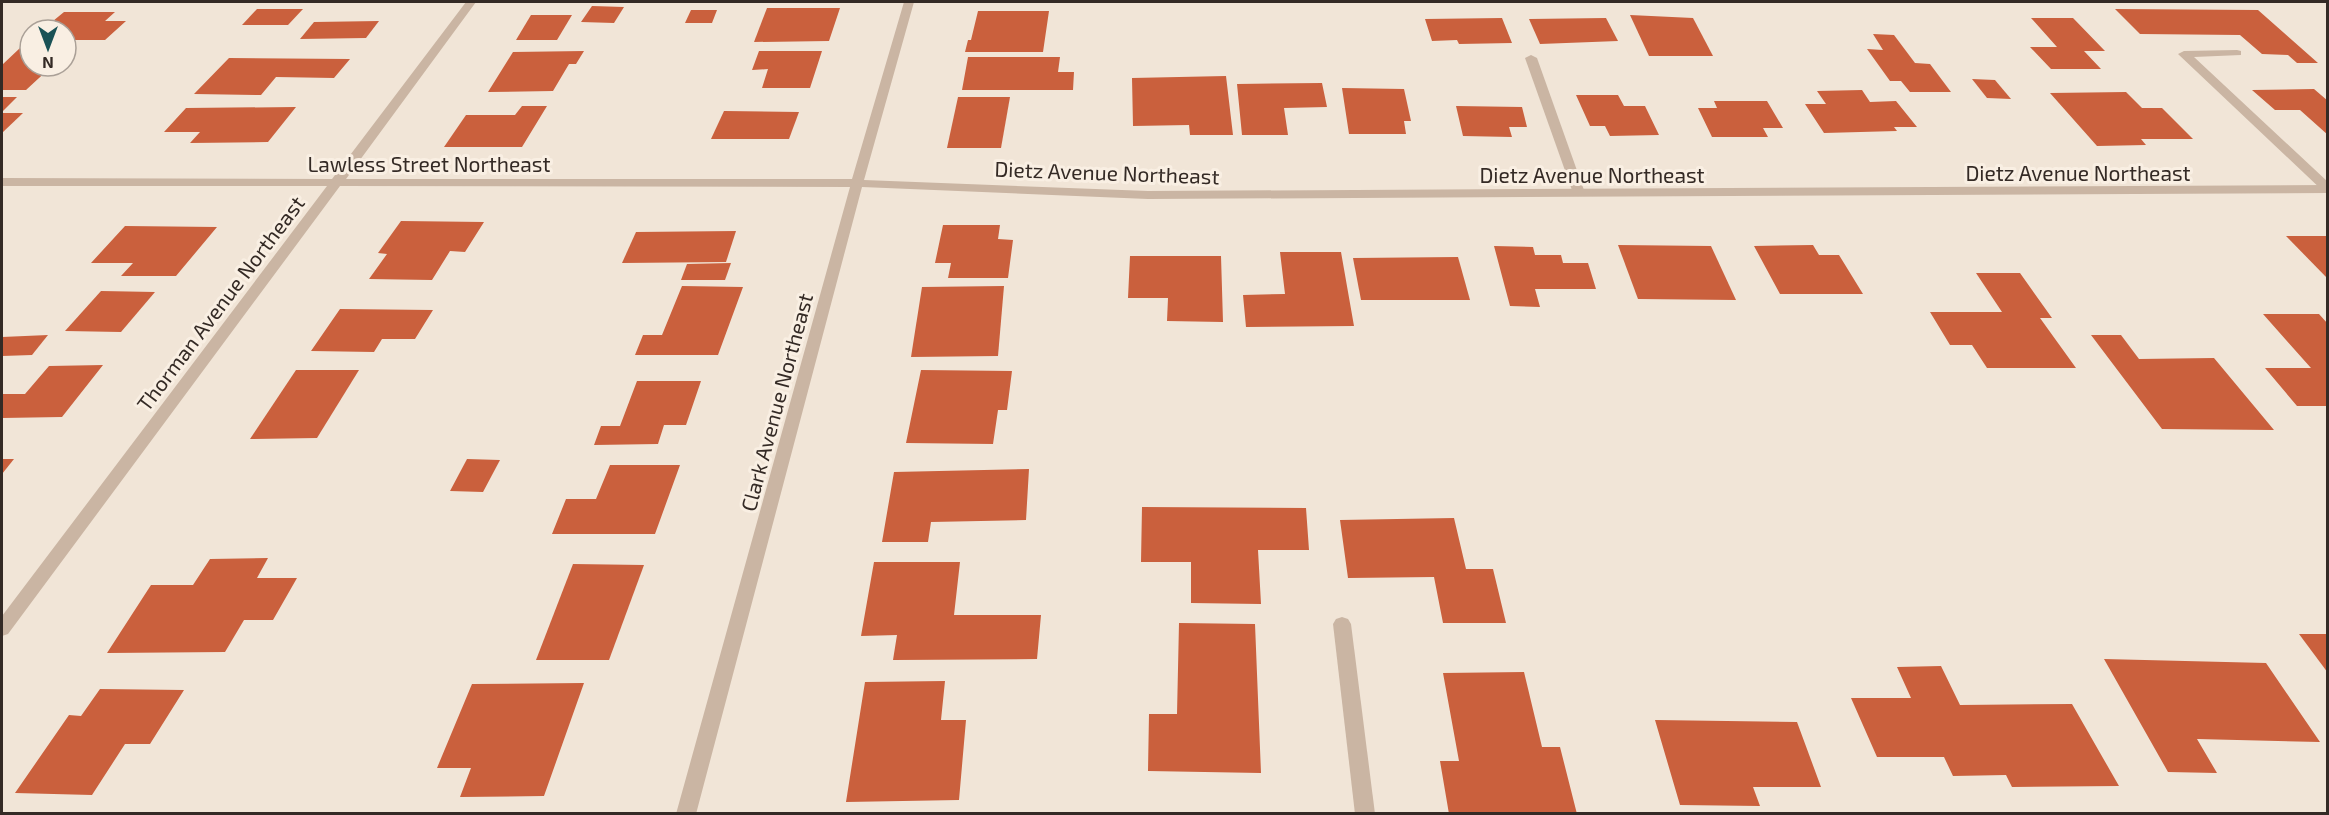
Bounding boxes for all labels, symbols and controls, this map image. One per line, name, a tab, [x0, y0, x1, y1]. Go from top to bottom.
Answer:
north arrow	[18, 18, 78, 78]
text: N	[42, 54, 54, 73]
street label: Lawless Street Northeast	[307, 151, 551, 176]
street label: Dietz Avenue Northeast	[994, 156, 1220, 188]
street label: Dietz Avenue Northeast	[1965, 160, 2191, 185]
street label: Dietz Avenue Northeast	[1479, 162, 1705, 187]
street label: Thorman Avenue Northeast	[131, 190, 309, 416]
street label: Clark Avenue Northeast	[735, 290, 817, 514]

